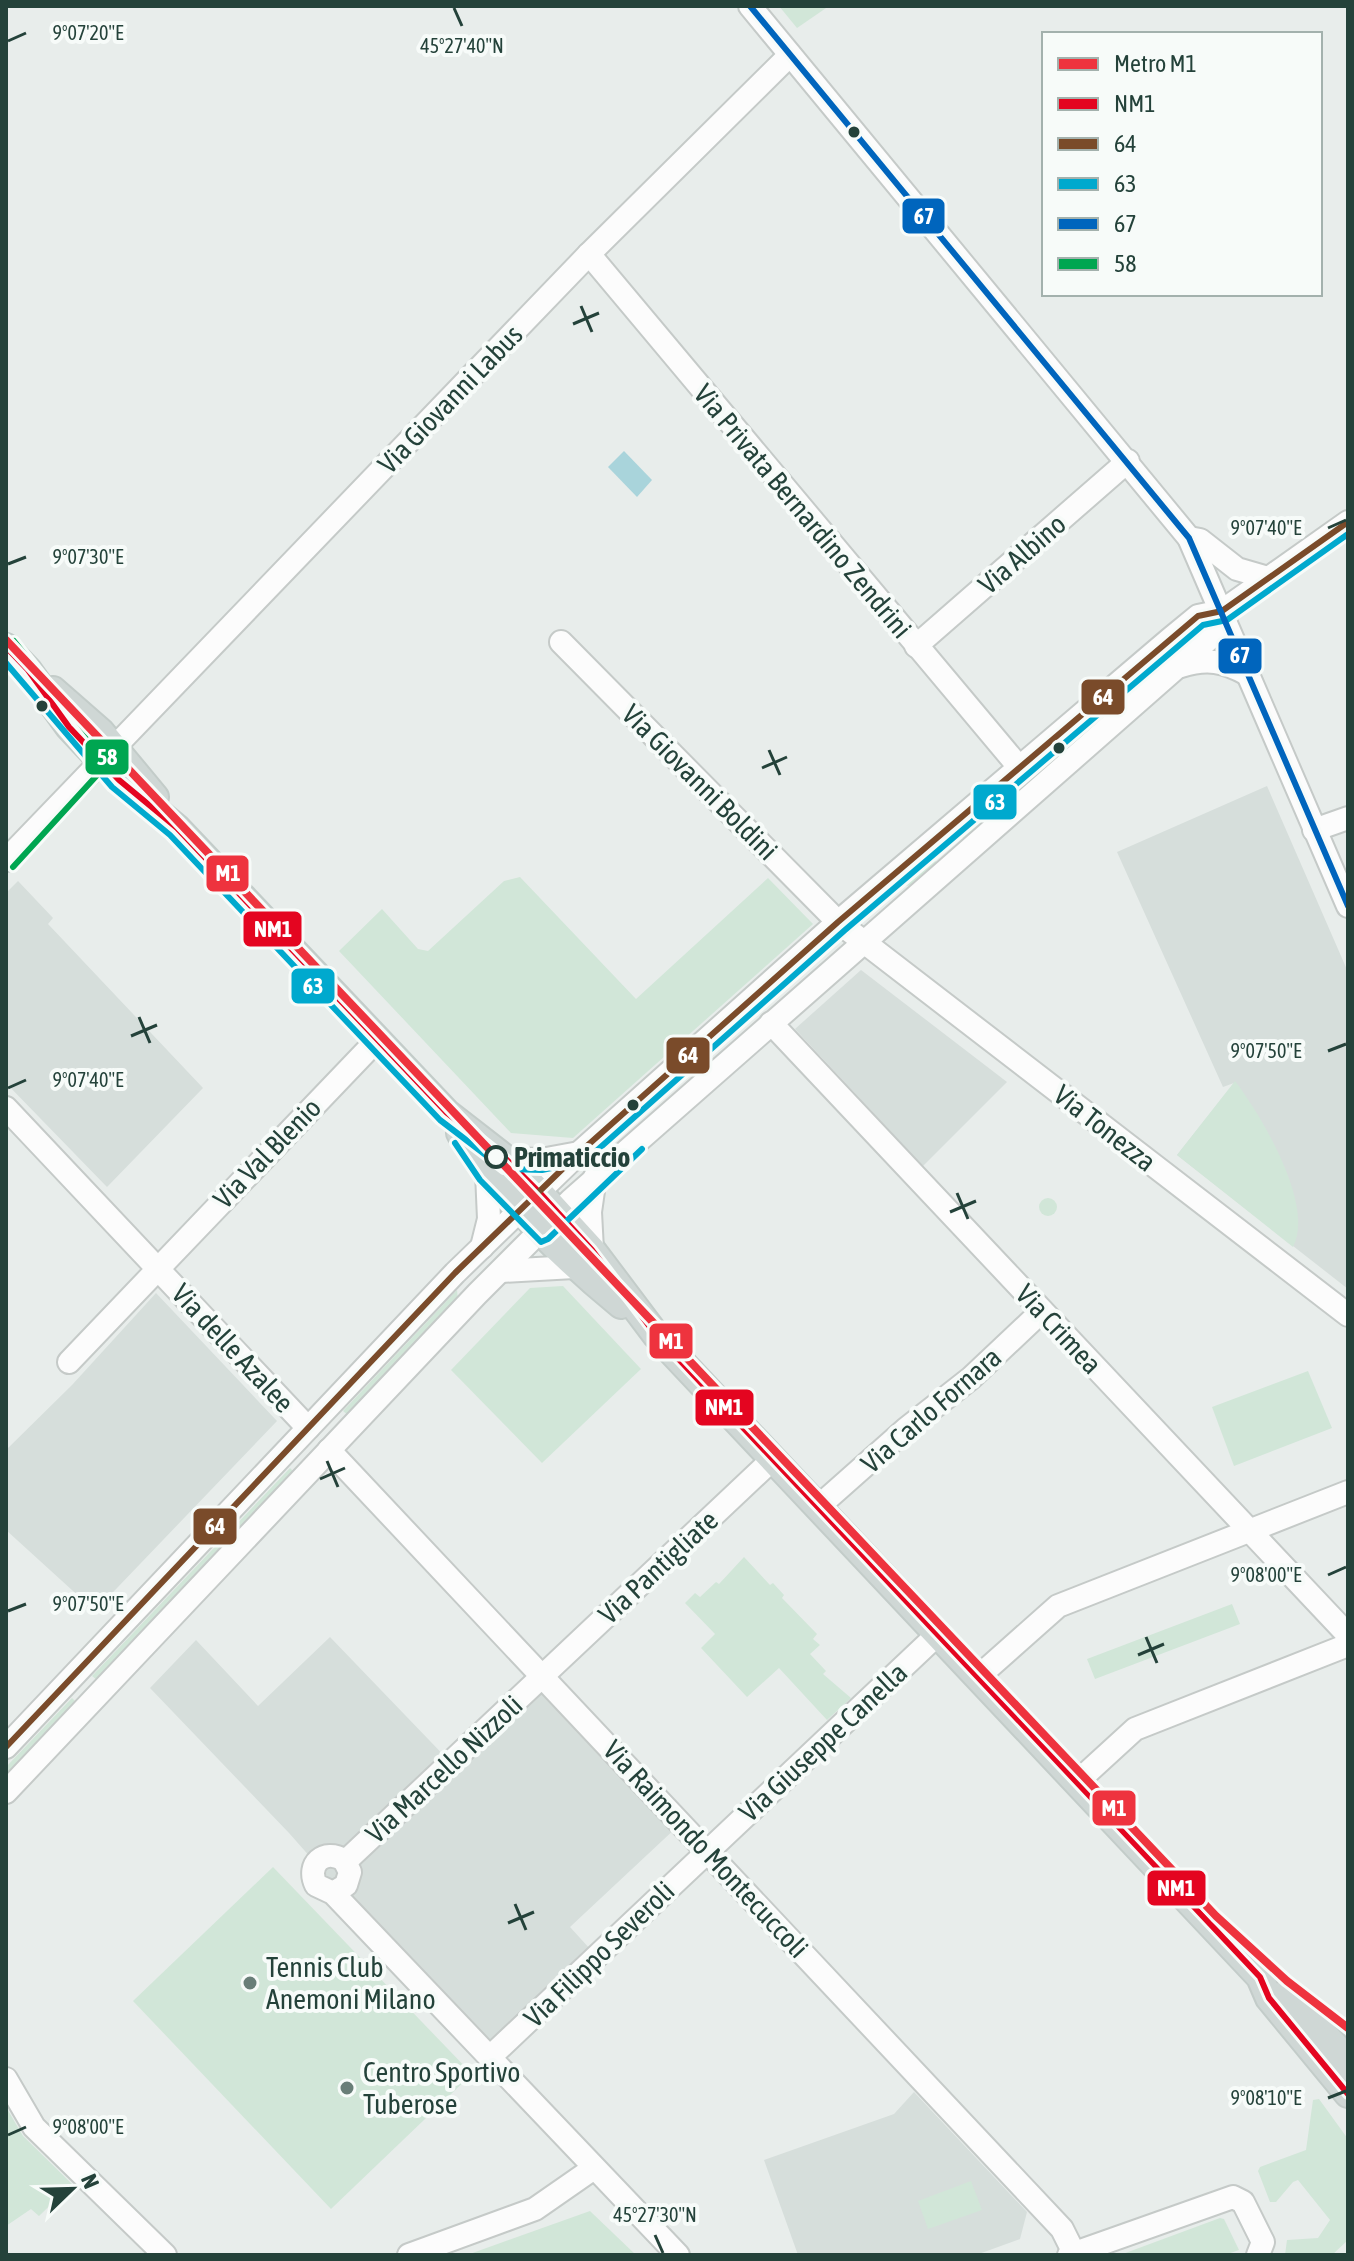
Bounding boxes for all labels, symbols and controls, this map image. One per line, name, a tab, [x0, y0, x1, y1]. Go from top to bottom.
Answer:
text: 9°07'20"E	[53, 21, 124, 44]
legend	[1042, 32, 1322, 296]
text: 45°27'40"N	[420, 34, 504, 57]
text: Metro M1	[1114, 50, 1197, 77]
text: NM1	[1114, 90, 1156, 117]
unlabelled marker	[846, 124, 862, 140]
text: 64	[1114, 130, 1137, 157]
text: 63	[1114, 170, 1137, 197]
line badge: 67	[901, 197, 946, 235]
text: 67	[914, 203, 934, 229]
text: 67	[1114, 210, 1137, 237]
text: 58	[1114, 250, 1137, 277]
street label: Via Giovanni Labus	[371, 318, 529, 480]
street label: Via Privata Bernardino Zendrini	[688, 378, 918, 644]
street label: Via Albino	[972, 508, 1072, 600]
text: 9°07'40"E	[1231, 516, 1302, 539]
text: 9°07'30"E	[53, 545, 124, 568]
line badge: 67	[1217, 637, 1263, 675]
text: 67	[1230, 642, 1250, 668]
line badge: 64	[1080, 678, 1126, 716]
text: 64	[1093, 684, 1113, 710]
unlabelled marker	[34, 698, 50, 714]
street label: Via Giovanni Boldini	[616, 698, 784, 866]
line badge: 58	[84, 738, 130, 776]
unlabelled marker	[1051, 740, 1067, 756]
text: 58	[97, 744, 117, 770]
line badge: 63	[972, 783, 1018, 821]
text: 63	[985, 789, 1005, 815]
line badge: M1	[205, 854, 250, 893]
text: M1	[215, 860, 241, 886]
line badge: NM1	[242, 910, 303, 948]
text: NM1	[254, 916, 292, 942]
line badge: 63	[290, 967, 336, 1005]
text: 63	[303, 973, 323, 999]
line badge: 64	[665, 1036, 711, 1075]
text: 9°07'50"E	[1231, 1039, 1302, 1062]
text: 64	[678, 1042, 698, 1068]
text: 9°07'40"E	[53, 1068, 124, 1091]
street label: Via Tonezza	[1048, 1078, 1162, 1178]
street label: Via Val Blenio	[207, 1091, 327, 1215]
unlabelled marker	[625, 1097, 641, 1113]
place label: Primaticcio	[514, 1141, 630, 1173]
marker: Primaticcio	[485, 1146, 507, 1168]
street label: Via delle Azalee	[166, 1277, 300, 1419]
street label: Via Crimea	[1010, 1278, 1108, 1380]
line badge: M1	[648, 1322, 694, 1360]
text: M1	[658, 1328, 684, 1354]
street label: Via Carlo Fornara	[855, 1341, 1007, 1479]
line badge: NM1	[694, 1388, 755, 1427]
text: NM1	[705, 1394, 743, 1420]
street label: Via Pantigliate	[592, 1504, 724, 1630]
line badge: 64	[192, 1507, 238, 1546]
text: 64	[205, 1513, 225, 1539]
text: 9°08'00"E	[1231, 1563, 1302, 1586]
text: 9°07'50"E	[53, 1592, 124, 1615]
street label: Via Giuseppe Canella	[733, 1656, 913, 1828]
street label: Via Marcello Nizzoli	[359, 1689, 529, 1849]
street label: Via Raimondo Montecuccoli	[597, 1734, 815, 1964]
line badge: M1	[1091, 1789, 1137, 1827]
text: M1	[1101, 1795, 1127, 1821]
line badge: NM1	[1146, 1869, 1207, 1907]
street label: Via Filippo Severoli	[518, 1875, 680, 2033]
text: NM1	[1157, 1875, 1195, 1901]
place label: Tennis Club Anemoni Milano	[266, 1951, 436, 2015]
marker: Tennis Club Anemoni Milano	[241, 1974, 259, 1992]
place label: Centro Sportivo Tuberose	[363, 2056, 520, 2120]
marker: Centro Sportivo Tuberose	[338, 2079, 356, 2097]
text: 9°08'10"E	[1231, 2086, 1302, 2109]
text: 9°08'00"E	[53, 2115, 124, 2138]
north arrow	[32, 2149, 112, 2229]
text: N	[76, 2170, 105, 2192]
text: 45°27'30"N	[613, 2203, 697, 2226]

